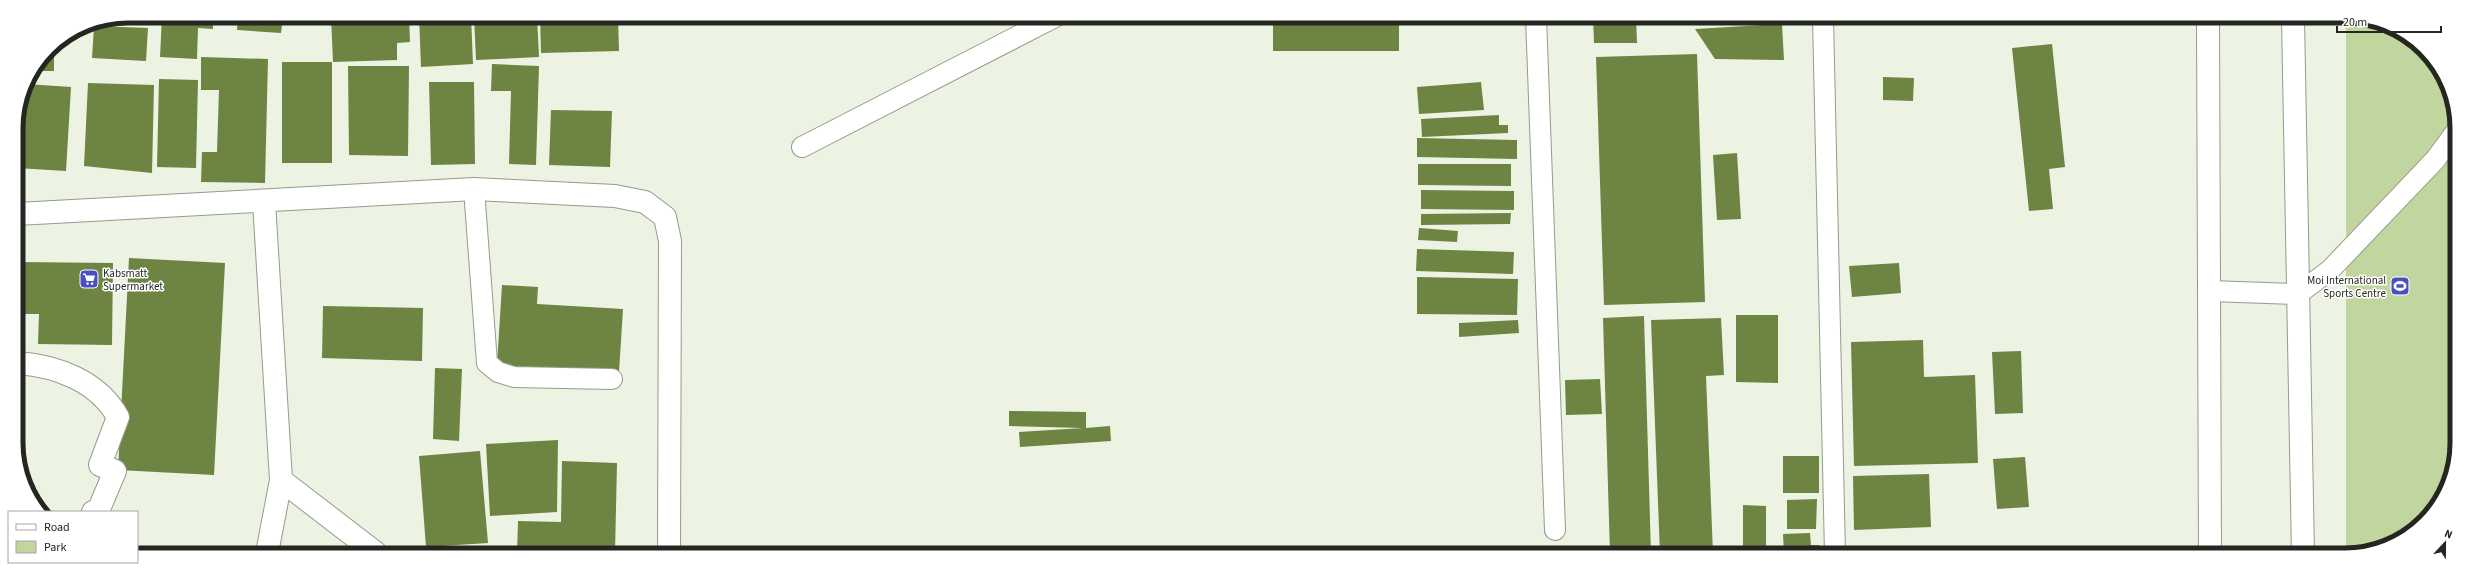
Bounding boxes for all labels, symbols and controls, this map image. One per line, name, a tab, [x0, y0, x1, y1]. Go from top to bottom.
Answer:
scale bar	[2337, 8, 2441, 34]
text: 20 m	[2343, 14, 2367, 31]
place label: Kabsmatt Supermarket	[103, 266, 163, 294]
supermarket icon: Kabsmatt Supermarket	[78, 268, 100, 290]
place label: Moi International Sports Centre	[2307, 273, 2387, 301]
sports icon: Moi International Sports Centre	[2389, 275, 2411, 297]
legend	[8, 511, 138, 563]
text: Road	[44, 519, 70, 536]
north arrow	[2425, 523, 2465, 563]
text: N	[2442, 526, 2455, 543]
text: Park	[44, 539, 66, 556]

